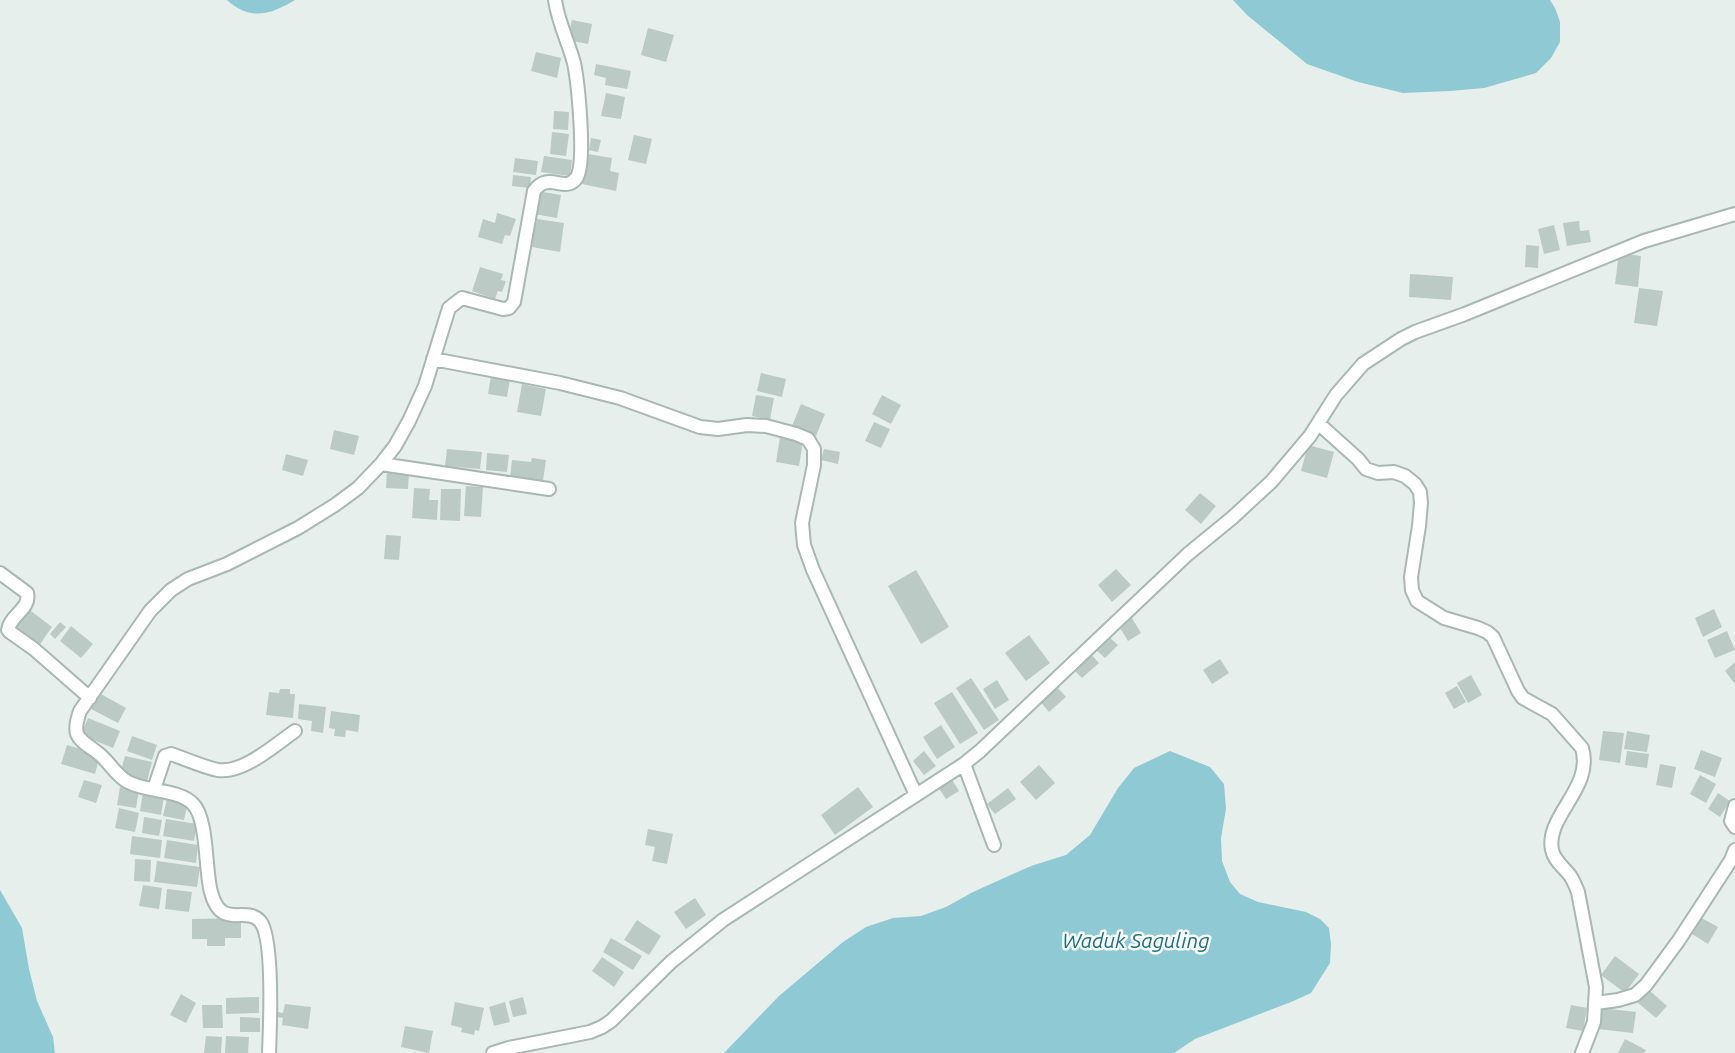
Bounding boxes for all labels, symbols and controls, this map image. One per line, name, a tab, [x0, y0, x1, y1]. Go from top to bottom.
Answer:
water label: Waduk Saguling	[1062, 928, 1210, 952]

